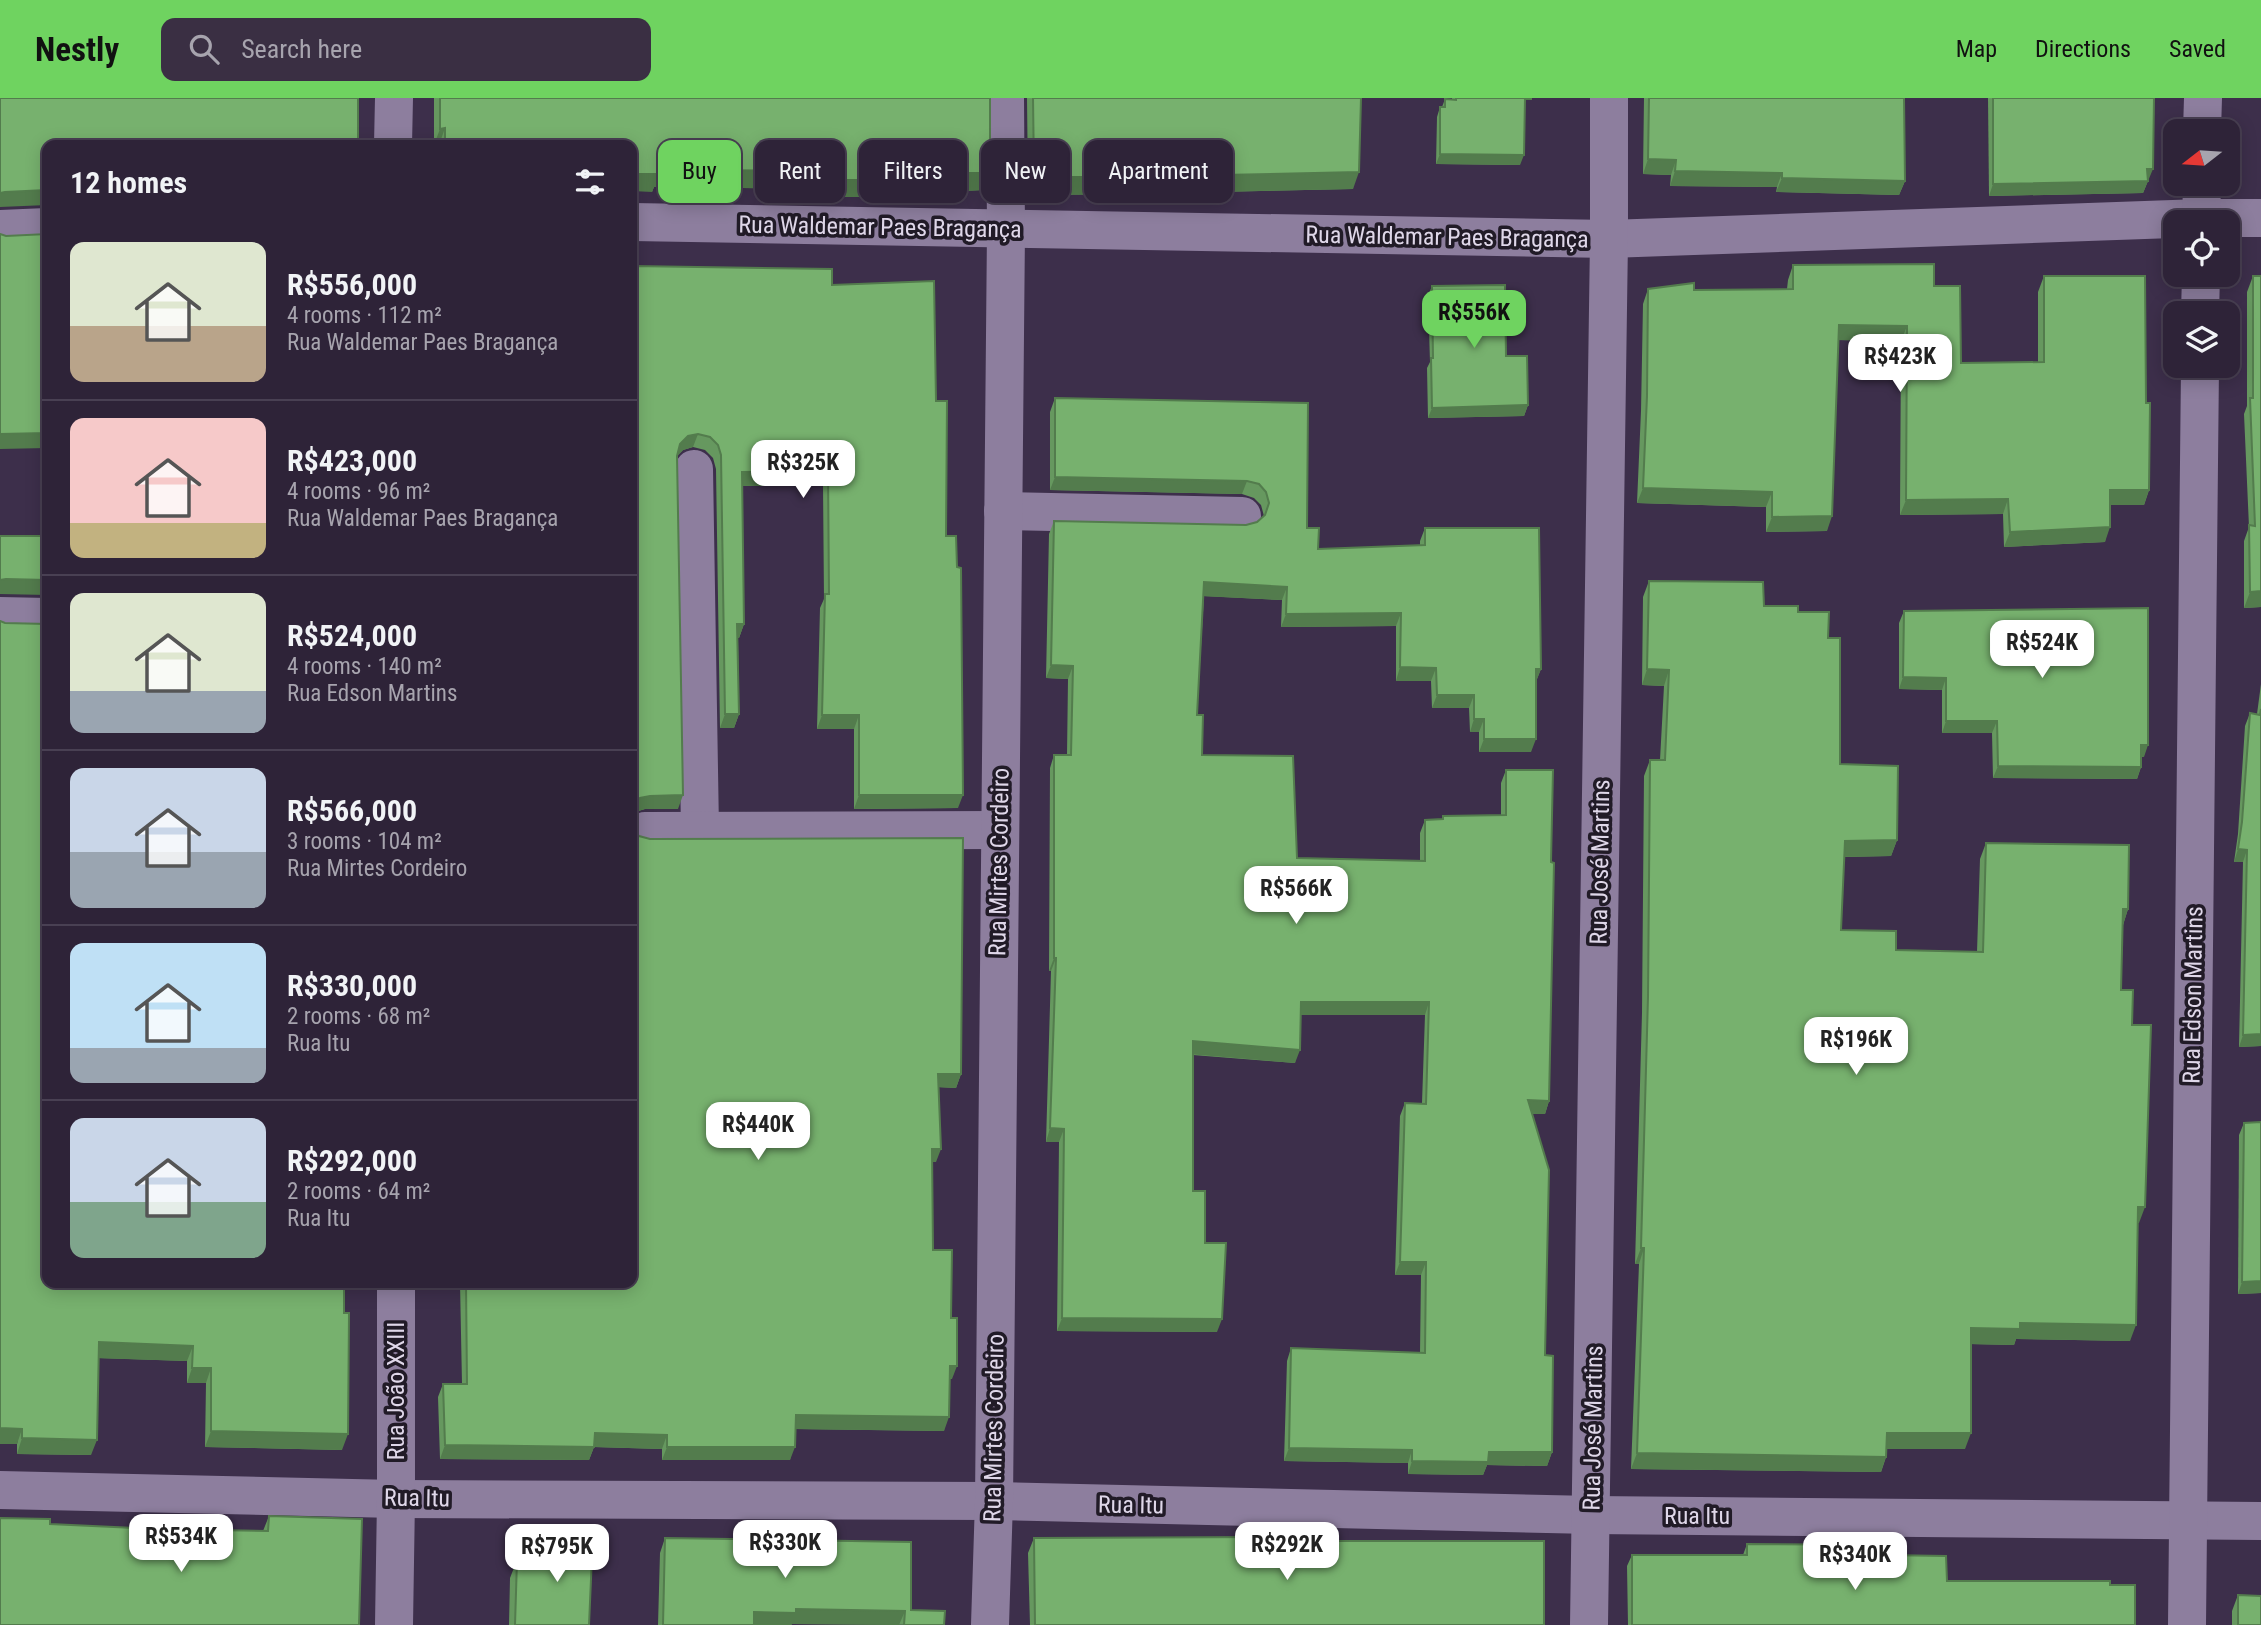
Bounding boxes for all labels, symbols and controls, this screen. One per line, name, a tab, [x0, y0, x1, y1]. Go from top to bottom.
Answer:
search box	[161, 18, 651, 81]
text: Nestly	[35, 30, 119, 69]
icon: search	[185, 30, 223, 68]
text: Search here	[241, 34, 362, 64]
text: Map	[1956, 35, 1997, 63]
text: Directions	[2035, 35, 2131, 63]
text: Saved	[2169, 35, 2226, 63]
north arrow	[2163, 119, 2240, 196]
map controls	[2163, 119, 2240, 378]
chip: Buy	[658, 140, 741, 203]
chip: Rent	[755, 140, 845, 203]
chip: Filters	[859, 140, 967, 203]
chip: New	[981, 140, 1070, 203]
chip: Apartment	[1084, 140, 1233, 203]
icon: filters	[571, 163, 609, 201]
text: 12 homes	[70, 165, 187, 200]
button: locate	[2163, 210, 2240, 287]
street label: Rua Waldemar Paes Bragança	[738, 211, 1022, 243]
street label: Rua Waldemar Paes Bragança	[1305, 221, 1589, 253]
text: R$556,000	[287, 267, 417, 302]
icon: home	[126, 270, 210, 354]
pin: R$556K	[1417, 290, 1531, 350]
text: R$556K	[1438, 299, 1510, 326]
button: layers	[2163, 301, 2240, 378]
text: 4 rooms · 112 m²	[287, 302, 442, 329]
text: Rua Waldemar Paes Bragança	[287, 329, 558, 356]
pin: R$423K	[1843, 334, 1957, 394]
text: R$423K	[1864, 343, 1936, 370]
pin: R$325K	[746, 440, 860, 500]
text: R$423,000	[287, 443, 417, 478]
icon: home	[126, 446, 210, 530]
text: R$325K	[767, 449, 839, 476]
text: 4 rooms · 96 m²	[287, 478, 430, 505]
text: Rua Waldemar Paes Bragança	[287, 505, 558, 532]
text: R$524,000	[287, 618, 417, 653]
pin: R$524K	[1985, 620, 2099, 680]
icon: home	[126, 621, 210, 705]
text: R$524K	[2006, 629, 2078, 656]
text: 4 rooms · 140 m²	[287, 653, 442, 680]
text: Rua Edson Martins	[287, 680, 457, 707]
street label: Rua Mirtes Cordeiro	[983, 768, 1015, 956]
street label: Rua José Martins	[1585, 779, 1615, 945]
text: R$566,000	[287, 793, 417, 828]
icon: home	[126, 796, 210, 880]
text: 3 rooms · 104 m²	[287, 828, 442, 855]
text: Rua Mirtes Cordeiro	[287, 855, 467, 882]
pin: R$566K	[1239, 866, 1353, 926]
text: R$566K	[1260, 875, 1332, 902]
street label: Rua Edson Martins	[2177, 906, 2209, 1084]
text: R$330,000	[287, 968, 417, 1003]
icon: home	[126, 971, 210, 1055]
text: 2 rooms · 68 m²	[287, 1003, 430, 1030]
pin: R$196K	[1799, 1018, 1913, 1077]
text: R$196K	[1820, 1026, 1892, 1053]
text: Rua Itu	[287, 1030, 350, 1057]
pin: R$440K	[701, 1102, 815, 1162]
text: R$440K	[722, 1111, 794, 1138]
text: R$292,000	[287, 1143, 417, 1178]
icon: home	[126, 1146, 210, 1230]
text: 2 rooms · 64 m²	[287, 1178, 430, 1205]
text: Rua Itu	[287, 1205, 350, 1232]
street label: Rua João XXIII	[382, 1322, 410, 1460]
street label: Rua Mirtes Cordeiro	[978, 1334, 1010, 1522]
street label: Rua José Martins	[1578, 1345, 1608, 1511]
street label: Rua Itu	[384, 1483, 450, 1513]
street label: Rua Itu	[1098, 1490, 1164, 1520]
street label: Rua Itu	[1664, 1502, 1730, 1530]
pin: R$534K	[124, 1514, 238, 1574]
pin: R$330K	[728, 1520, 842, 1580]
pin: R$292K	[1230, 1522, 1344, 1582]
text: R$534K	[145, 1523, 217, 1550]
pin: R$795K	[500, 1524, 614, 1584]
text: R$330K	[749, 1529, 821, 1556]
text: R$292K	[1251, 1531, 1323, 1558]
pin: R$340K	[1798, 1532, 1912, 1592]
text: R$795K	[521, 1533, 593, 1560]
text: R$340K	[1819, 1541, 1891, 1568]

